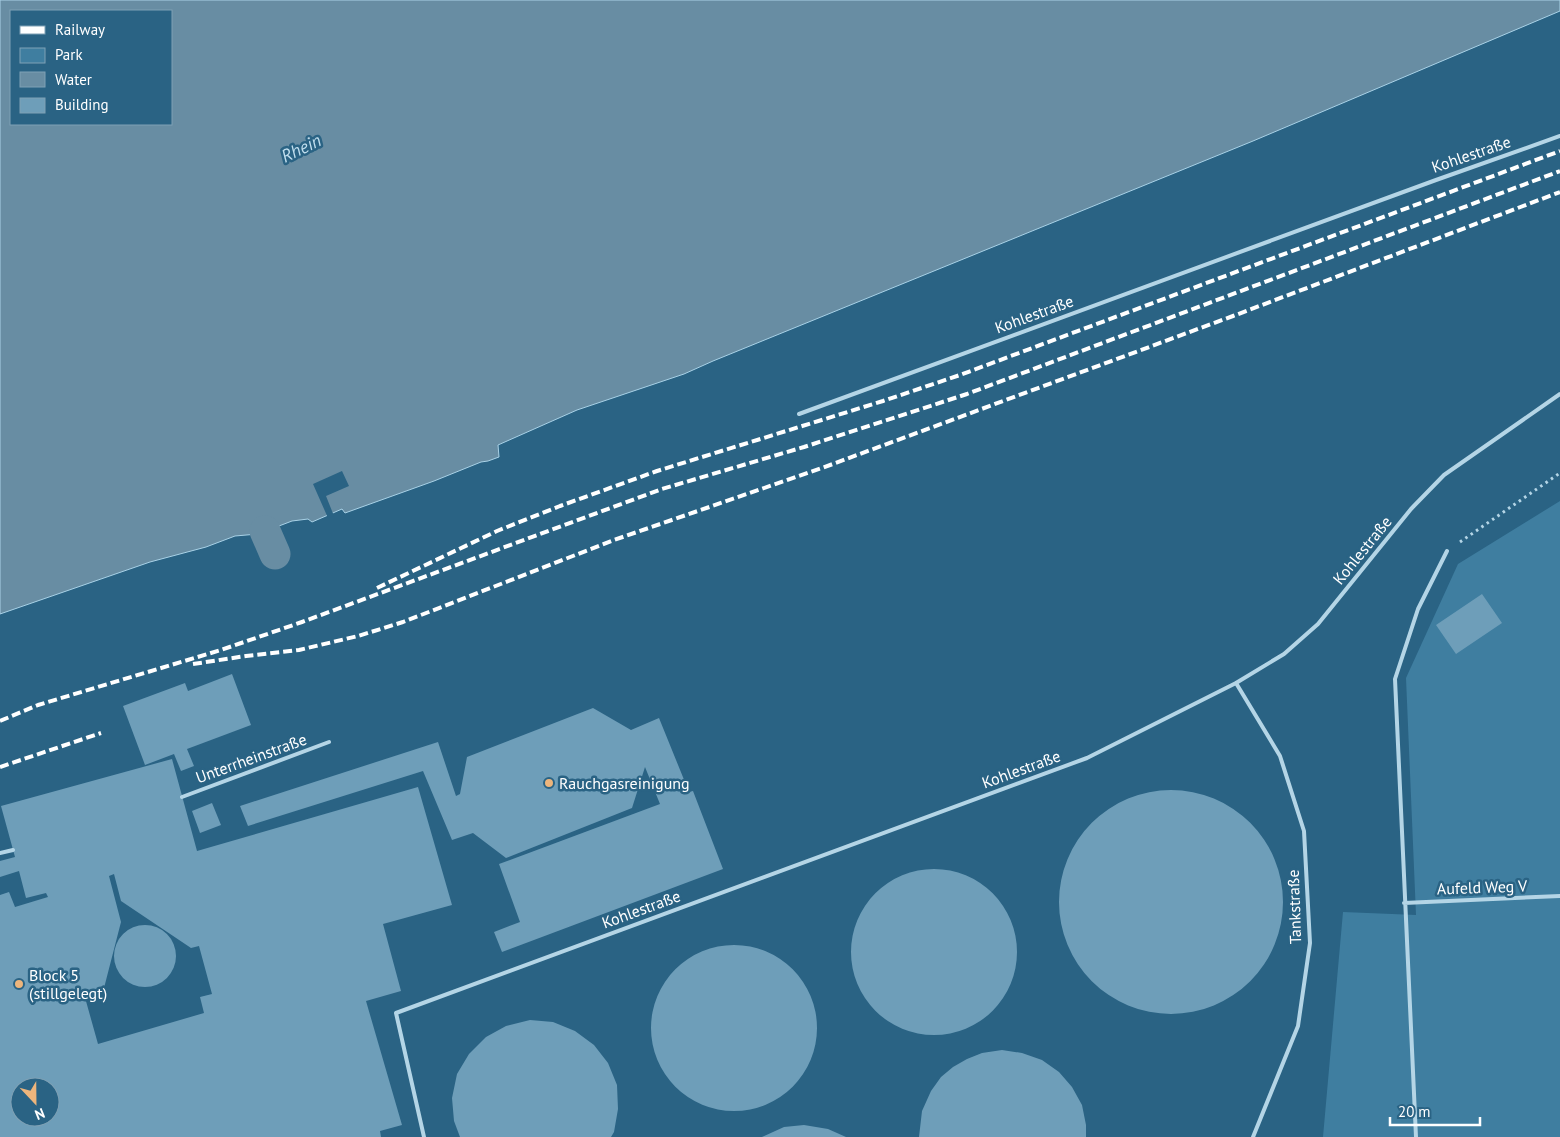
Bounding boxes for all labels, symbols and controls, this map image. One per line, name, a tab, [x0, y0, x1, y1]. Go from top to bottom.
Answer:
legend	[10, 10, 172, 125]
text: Railway	[55, 20, 105, 39]
text: Park	[55, 45, 83, 64]
text: Water	[55, 70, 92, 89]
text: Building	[55, 95, 109, 114]
water label: Rhein	[277, 128, 325, 168]
street label: Kohlestraße	[1429, 131, 1513, 177]
street label: Kohlestraße	[992, 291, 1076, 337]
street label: Kohlestraße	[1328, 512, 1396, 588]
street label: Unterrheinstraße	[193, 729, 309, 787]
street label: Kohlestraße	[979, 746, 1063, 792]
place label: Rauchgasreinigung	[559, 773, 690, 793]
marker: Rauchgasreinigung	[543, 777, 555, 789]
street label: Tankstraße	[1283, 869, 1305, 945]
street label: Aufeld Weg V	[1437, 875, 1528, 899]
street label: Kohlestraße	[599, 886, 683, 932]
place label: Block 5 (stillgelegt)	[29, 965, 107, 1003]
marker: Block 5 (stillgelegt)	[13, 978, 25, 990]
north arrow	[10, 1077, 60, 1127]
scale bar	[1390, 1094, 1480, 1126]
text: 20 m	[1398, 1102, 1431, 1121]
text: N	[32, 1104, 48, 1124]

